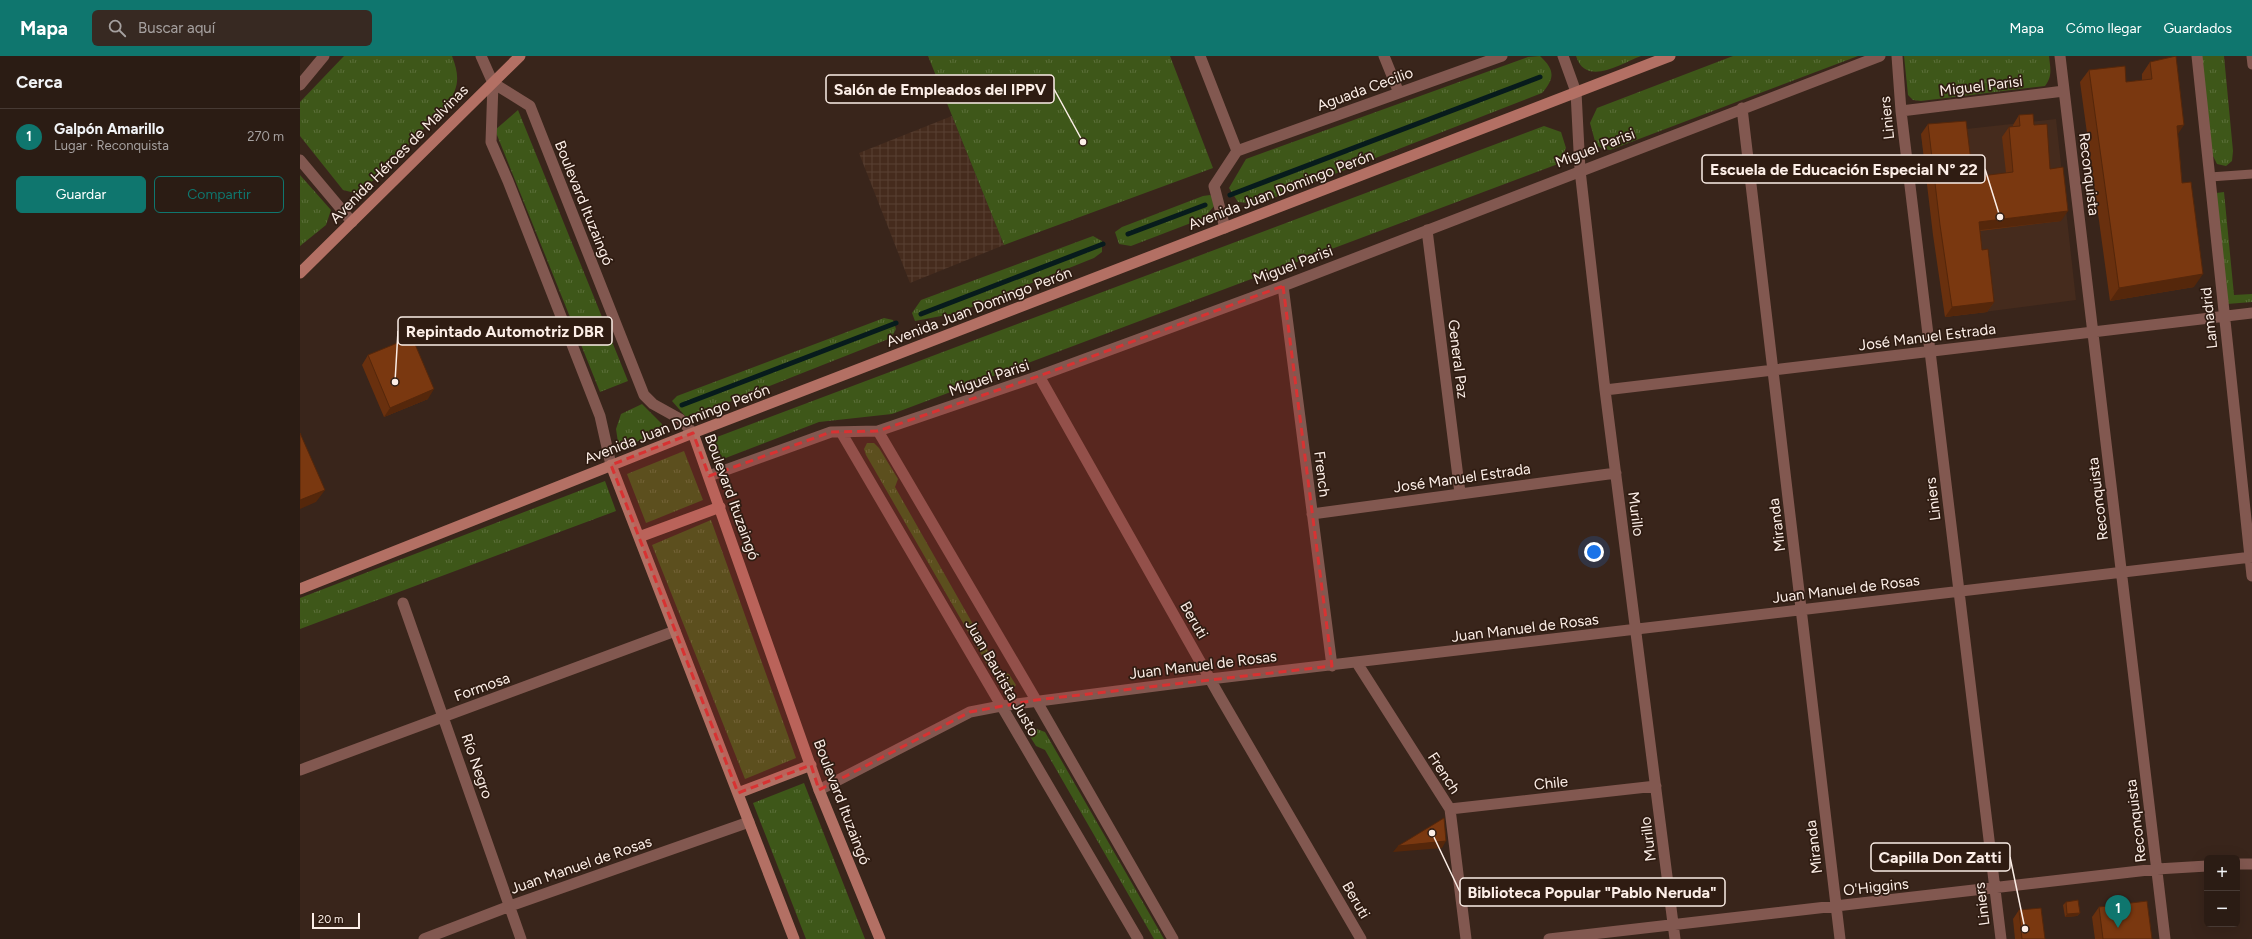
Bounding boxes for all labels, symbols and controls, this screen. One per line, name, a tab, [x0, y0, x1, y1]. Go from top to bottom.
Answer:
search box	[92, 10, 372, 46]
text: Mapa	[20, 17, 68, 40]
icon: search	[106, 17, 128, 39]
text: Buscar aquí	[138, 19, 215, 37]
text: Mapa	[2009, 20, 2044, 37]
text: Cómo llegar	[2066, 20, 2141, 37]
text: Guardados	[2163, 20, 2232, 37]
street label: Aguada Cecilio	[1314, 63, 1416, 115]
text: Cerca	[16, 72, 63, 92]
street label: Miguel Parisi	[1938, 72, 2024, 100]
callout: Salón de Empleados del IPPV	[826, 75, 1054, 103]
text: Salón de Empleados del IPPV	[834, 80, 1047, 99]
street label: Avenida Héroes de Malvinas	[326, 81, 472, 227]
street label: Liniers	[1876, 95, 1898, 141]
text: Galpón Amarillo	[54, 120, 164, 138]
street label: Miguel Parisi	[1553, 125, 1637, 171]
text: 1	[26, 129, 32, 144]
text: 270 m	[247, 129, 284, 144]
street label: Reconquista	[2075, 131, 2103, 217]
text: Lugar · Reconquista	[54, 138, 169, 153]
street label: Boulevard Ituzaingó	[551, 138, 617, 268]
street label: Avenida Juan Domingo Perón	[1186, 146, 1376, 234]
callout: Escuela de Educación Especial N° 22	[1702, 155, 1985, 183]
text: Escuela de Educación Especial N° 22	[1710, 160, 1978, 179]
button: Guardar	[16, 176, 146, 213]
button: Compartir	[154, 176, 284, 213]
street label: Miguel Parisi	[1251, 242, 1335, 288]
street label: Avenida Juan Domingo Perón	[884, 263, 1074, 351]
street label: Lamadrid	[2197, 286, 2221, 350]
callout: Repintado Automotriz DBR	[398, 317, 612, 345]
street label: General Paz	[1444, 318, 1472, 400]
street label: José Manuel Estrada	[1857, 320, 1997, 354]
text: Repintado Automotriz DBR	[406, 322, 604, 341]
street label: Miguel Parisi	[946, 356, 1032, 400]
street label: Avenida Juan Domingo Perón	[582, 380, 772, 468]
street label: Boulevard Ituzaingó	[701, 432, 763, 563]
street label: French	[1310, 450, 1334, 498]
street label: Reconquista	[2084, 456, 2112, 542]
street label: José Manuel Estrada	[1392, 459, 1532, 497]
street label: Liniers	[1921, 476, 1945, 522]
street label: Murillo	[1624, 491, 1648, 538]
street label: Miranda	[1765, 497, 1789, 553]
your location	[1584, 542, 1604, 562]
street label: Juan Manuel de Rosas	[1771, 571, 1921, 607]
street label: Beruti	[1176, 598, 1212, 642]
street label: Juan Manuel de Rosas	[1450, 610, 1600, 646]
street label: Juan Bautista Justo	[961, 617, 1043, 740]
street label: Juan Manuel de Rosas	[1128, 647, 1278, 683]
street label: Formosa	[452, 669, 512, 705]
street label: Río Negro	[457, 731, 497, 801]
street label: Boulevard Ituzaingó	[810, 737, 874, 868]
street label: French	[1424, 749, 1464, 797]
street label: Chile	[1533, 772, 1569, 794]
street label: Reconquista	[2122, 778, 2150, 864]
street label: Murillo	[1636, 815, 1660, 862]
street label: Miranda	[1802, 819, 1826, 875]
street label: Juan Manuel de Rosas	[508, 832, 654, 898]
callout: Capilla Don Zatti	[1871, 843, 2010, 871]
text: Capilla Don Zatti	[1878, 848, 2002, 867]
map controls	[2204, 855, 2240, 927]
button: +	[2204, 855, 2240, 891]
street label: O'Higgins	[1842, 875, 1910, 899]
street label: Beruti	[1338, 878, 1374, 922]
callout: Biblioteca Popular "Pablo Neruda"	[1460, 878, 1725, 906]
street label: Liniers	[1970, 881, 1994, 927]
text: Biblioteca Popular "Pablo Neruda"	[1467, 883, 1717, 902]
button: −	[2204, 891, 2240, 927]
pin: 1	[2105, 895, 2131, 928]
scale bar	[312, 911, 360, 930]
text: 20 m	[318, 913, 343, 926]

